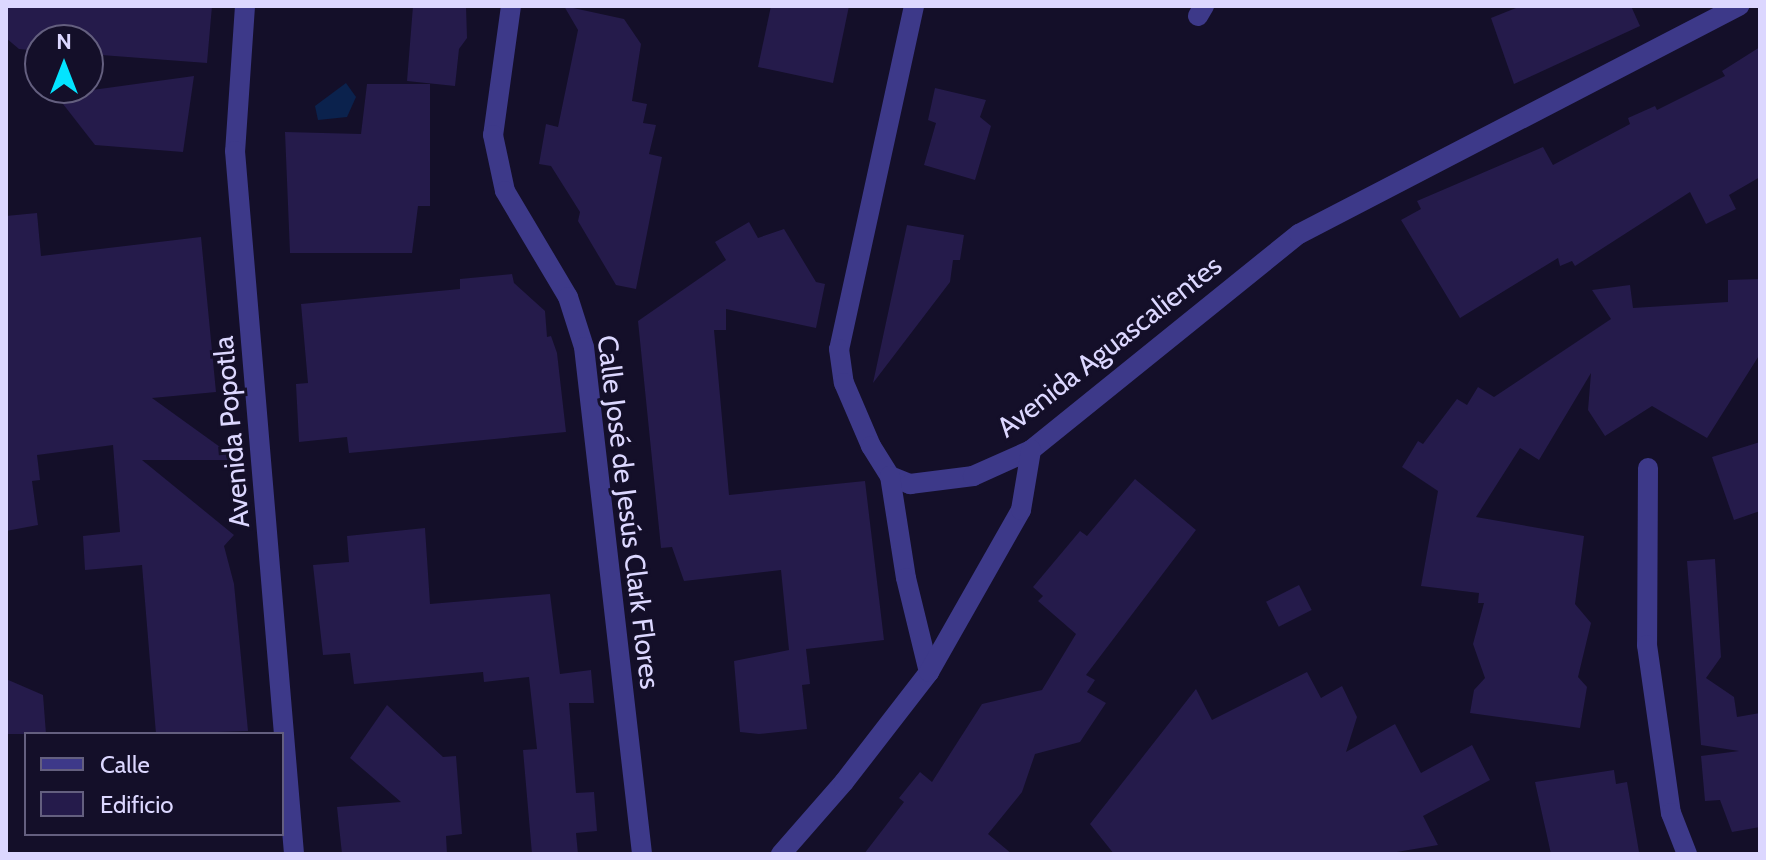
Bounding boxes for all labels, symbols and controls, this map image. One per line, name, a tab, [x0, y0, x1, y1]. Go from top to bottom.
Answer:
north arrow	[24, 24, 104, 104]
text: N	[56, 28, 72, 55]
street label: Avenida Aguascalientes	[990, 248, 1228, 444]
street label: Calle José de Jesús Clark Flores	[591, 333, 667, 691]
street label: Avenida Popotla	[206, 335, 256, 529]
legend	[24, 732, 284, 836]
text: Calle	[100, 750, 150, 779]
text: Edificio	[100, 790, 174, 819]

